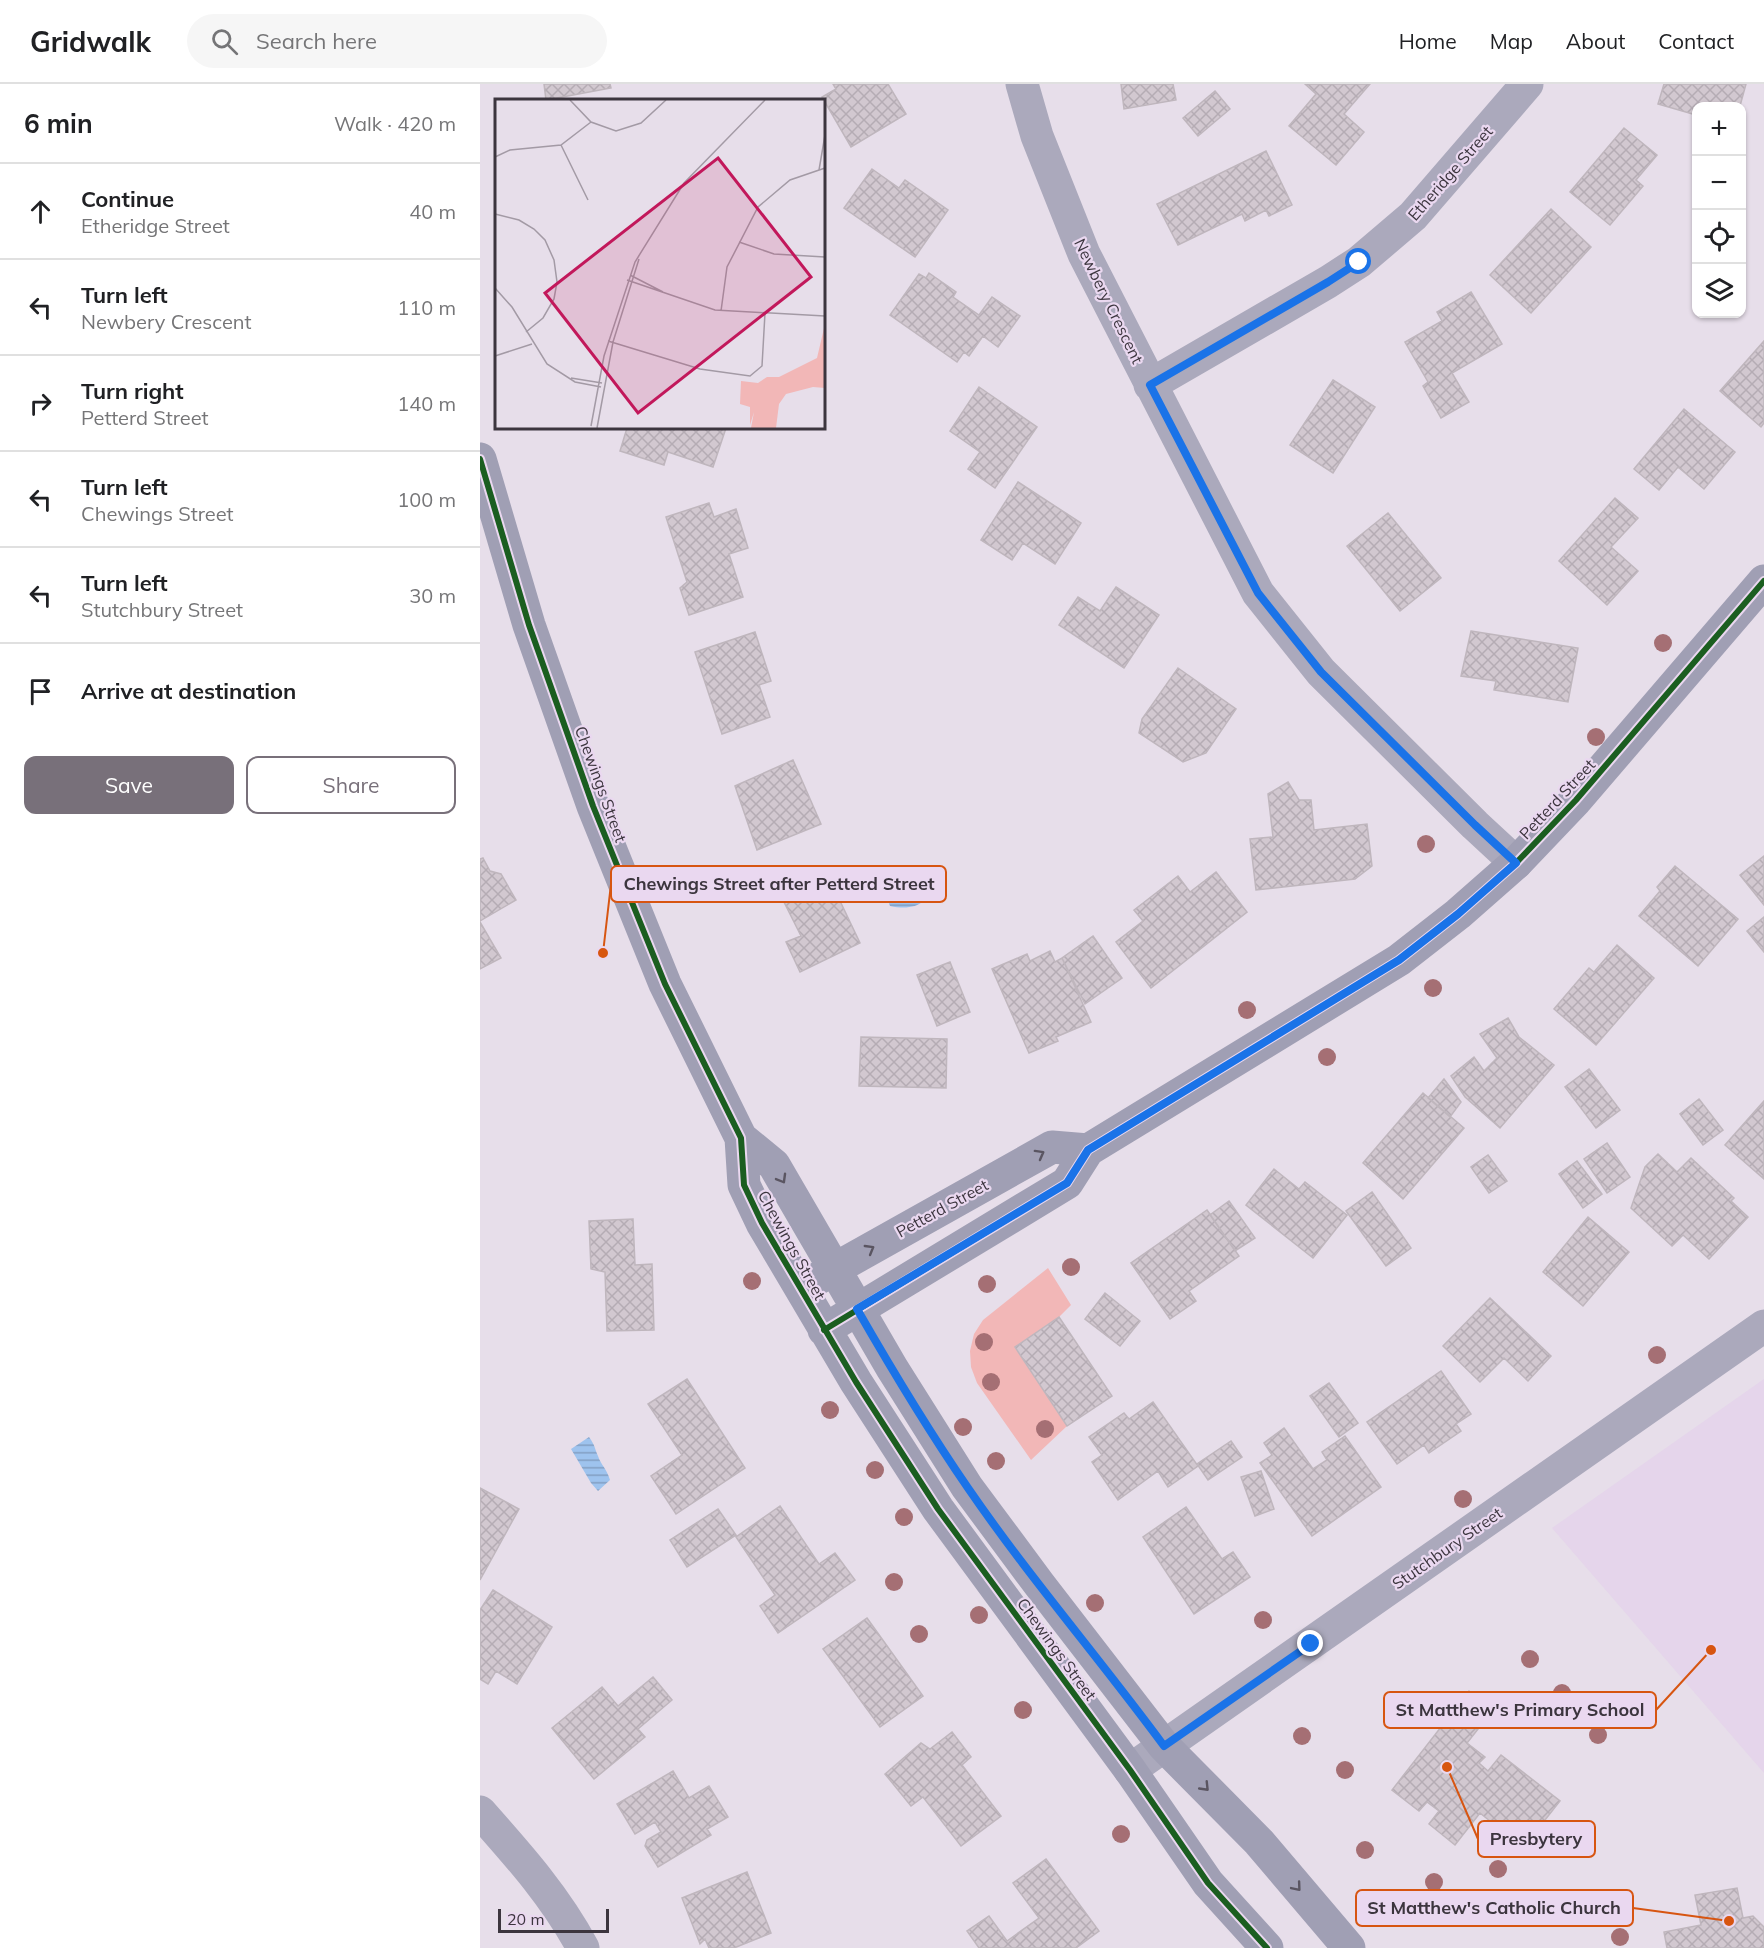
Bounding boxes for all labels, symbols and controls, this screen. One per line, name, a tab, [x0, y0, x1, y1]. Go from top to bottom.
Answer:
search box	[187, 14, 607, 68]
text: Gridwalk	[30, 24, 151, 59]
icon: search	[208, 25, 241, 58]
text: Search here	[256, 27, 377, 55]
text: Home	[1399, 28, 1457, 54]
text: Map	[1490, 28, 1533, 54]
text: About	[1566, 28, 1625, 54]
text: Contact	[1658, 28, 1734, 54]
inset map	[495, 99, 825, 429]
map controls	[1692, 102, 1746, 318]
button: +	[1692, 102, 1746, 156]
text: 6 min	[24, 107, 93, 140]
text: Walk · 420 m	[334, 111, 456, 136]
street label: Etheridge Street	[1403, 121, 1497, 224]
button: −	[1692, 156, 1746, 210]
text: Continue	[81, 185, 174, 213]
icon: ahead	[24, 195, 57, 228]
text: 40 m	[409, 199, 456, 224]
button: locate	[1692, 210, 1746, 264]
text: Etheridge Street	[81, 213, 230, 238]
street label: Newbery Crescent	[1070, 235, 1148, 367]
route start	[1345, 248, 1371, 274]
button: layers	[1692, 264, 1746, 318]
text: Turn left	[81, 281, 168, 309]
icon: left	[24, 291, 57, 324]
text: 110 m	[397, 295, 456, 320]
text: Newbery Crescent	[81, 309, 252, 334]
text: Turn right	[81, 377, 184, 405]
icon: right	[24, 387, 57, 420]
text: 140 m	[397, 391, 456, 416]
text: Petterd Street	[81, 405, 209, 430]
text: Turn left	[81, 473, 168, 501]
icon: left	[24, 483, 57, 516]
text: 100 m	[397, 487, 456, 512]
text: Chewings Street	[81, 501, 234, 526]
text: Turn left	[81, 569, 168, 597]
icon: left	[24, 579, 57, 612]
text: 30 m	[409, 583, 456, 608]
text: Stutchbury Street	[81, 597, 243, 622]
icon: arrive	[24, 675, 57, 708]
text: Arrive at destination	[81, 677, 296, 705]
street label: Chewings Street	[571, 723, 631, 845]
street label: Petterd Street	[1515, 755, 1599, 843]
button: Save	[24, 756, 234, 814]
button: Share	[246, 756, 456, 814]
callout: Chewings Street after Petterd Street	[611, 866, 946, 902]
text: Chewings Street after Petterd Street	[623, 872, 935, 895]
one-way arrow	[1034, 1150, 1044, 1161]
one-way arrow	[775, 1173, 786, 1183]
street label: Petterd Street	[892, 1174, 992, 1241]
street label: Chewings Street	[754, 1187, 831, 1304]
one-way arrow	[864, 1244, 874, 1256]
street label: Stutchbury Street	[1388, 1502, 1506, 1593]
street label: Chewings Street	[1013, 1594, 1101, 1705]
route end	[1297, 1630, 1323, 1656]
callout: St Matthew's Primary School	[1384, 1692, 1656, 1728]
text: St Matthew's Primary School	[1396, 1698, 1644, 1721]
one-way arrow	[1198, 1780, 1209, 1791]
callout: Presbytery	[1478, 1821, 1595, 1857]
text: Presbytery	[1490, 1827, 1583, 1850]
one-way arrow	[1289, 1880, 1300, 1891]
callout: St Matthew's Catholic Church	[1356, 1890, 1633, 1926]
text: St Matthew's Catholic Church	[1367, 1896, 1621, 1919]
scale bar	[498, 1906, 609, 1934]
text: 20 m	[507, 1909, 544, 1929]

